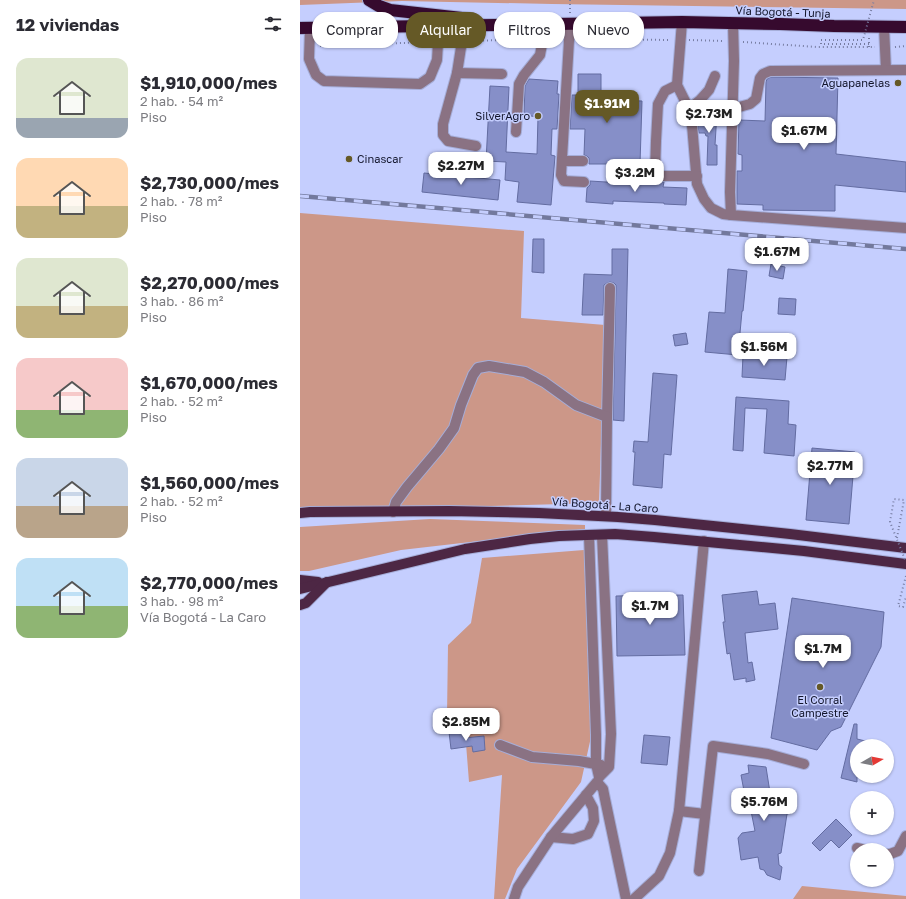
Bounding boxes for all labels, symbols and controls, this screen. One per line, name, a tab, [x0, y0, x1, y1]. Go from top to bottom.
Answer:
street label: Vía Bogotá - Tunja	[735, 3, 831, 20]
chip: Comprar	[312, 12, 398, 48]
chip: Alquilar	[406, 12, 486, 48]
chip: Filtros	[494, 12, 565, 48]
chip: Nuevo	[573, 12, 644, 48]
icon: filters	[262, 13, 284, 35]
text: 12 viviendas	[16, 14, 119, 35]
text: $1,910,000/mes	[140, 72, 277, 93]
icon: home	[48, 74, 96, 122]
place label: Aguapanelas	[821, 76, 890, 89]
marker: Aguapanelas	[893, 78, 903, 88]
pin: $1.91M	[574, 90, 640, 124]
text: 2 hab. · 54 m²	[140, 93, 223, 109]
text: $1.91M	[584, 95, 630, 111]
pin: $2.73M	[676, 100, 742, 134]
text: $2.73M	[685, 105, 733, 121]
text: Piso	[140, 109, 167, 125]
place label: SilverAgro	[475, 109, 530, 122]
marker: SilverAgro	[533, 111, 543, 121]
pin: $1.67M	[771, 117, 837, 151]
text: $1.67M	[781, 122, 827, 138]
place label: Cinascar	[357, 152, 403, 165]
pin: $2.27M	[428, 152, 494, 186]
marker: Cinascar	[344, 154, 354, 164]
text: $2.27M	[437, 157, 485, 173]
pin: $3.2M	[607, 159, 663, 193]
text: $3.2M	[615, 164, 655, 180]
text: $2,730,000/mes	[140, 172, 279, 193]
icon: home	[48, 174, 96, 222]
text: 2 hab. · 78 m²	[140, 193, 222, 209]
text: Piso	[140, 209, 167, 225]
pin: $1.67M	[744, 238, 810, 272]
text: $1.67M	[754, 243, 800, 259]
text: $2,270,000/mes	[140, 272, 279, 293]
icon: home	[48, 274, 96, 322]
text: 3 hab. · 86 m²	[140, 293, 223, 309]
text: Piso	[140, 309, 167, 325]
pin: $1.56M	[731, 333, 797, 367]
text: $1.56M	[740, 338, 788, 354]
text: $1,670,000/mes	[140, 372, 278, 393]
icon: home	[48, 374, 96, 422]
text: 2 hab. · 52 m²	[140, 393, 223, 409]
text: Piso	[140, 409, 167, 425]
pin: $2.77M	[797, 452, 863, 486]
text: $2.77M	[807, 457, 853, 473]
text: $1,560,000/mes	[140, 472, 279, 493]
icon: home	[48, 474, 96, 522]
text: 2 hab. · 52 m²	[140, 493, 223, 509]
street label: Vía Bogotá - La Caro	[551, 494, 659, 515]
text: Piso	[140, 509, 167, 525]
text: $2,770,000/mes	[140, 572, 278, 593]
icon: home	[48, 574, 96, 622]
pin: $1.7M	[622, 592, 678, 626]
text: 3 hab. · 98 m²	[140, 593, 223, 609]
text: $1.7M	[631, 597, 669, 613]
text: Vía Bogotá - La Caro	[140, 609, 266, 625]
pin: $1.7M	[795, 635, 851, 669]
text: $1.7M	[804, 640, 842, 656]
marker: El Corral Campestre	[815, 682, 825, 692]
place label: El Corral Campestre	[791, 693, 849, 719]
pin: $2.85M	[433, 708, 499, 742]
text: $2.85M	[442, 713, 490, 729]
north arrow	[850, 739, 894, 783]
map controls	[850, 739, 894, 887]
pin: $5.76M	[731, 788, 797, 822]
button: +	[850, 791, 894, 835]
text: $5.76M	[740, 793, 788, 809]
button: −	[850, 843, 894, 887]

